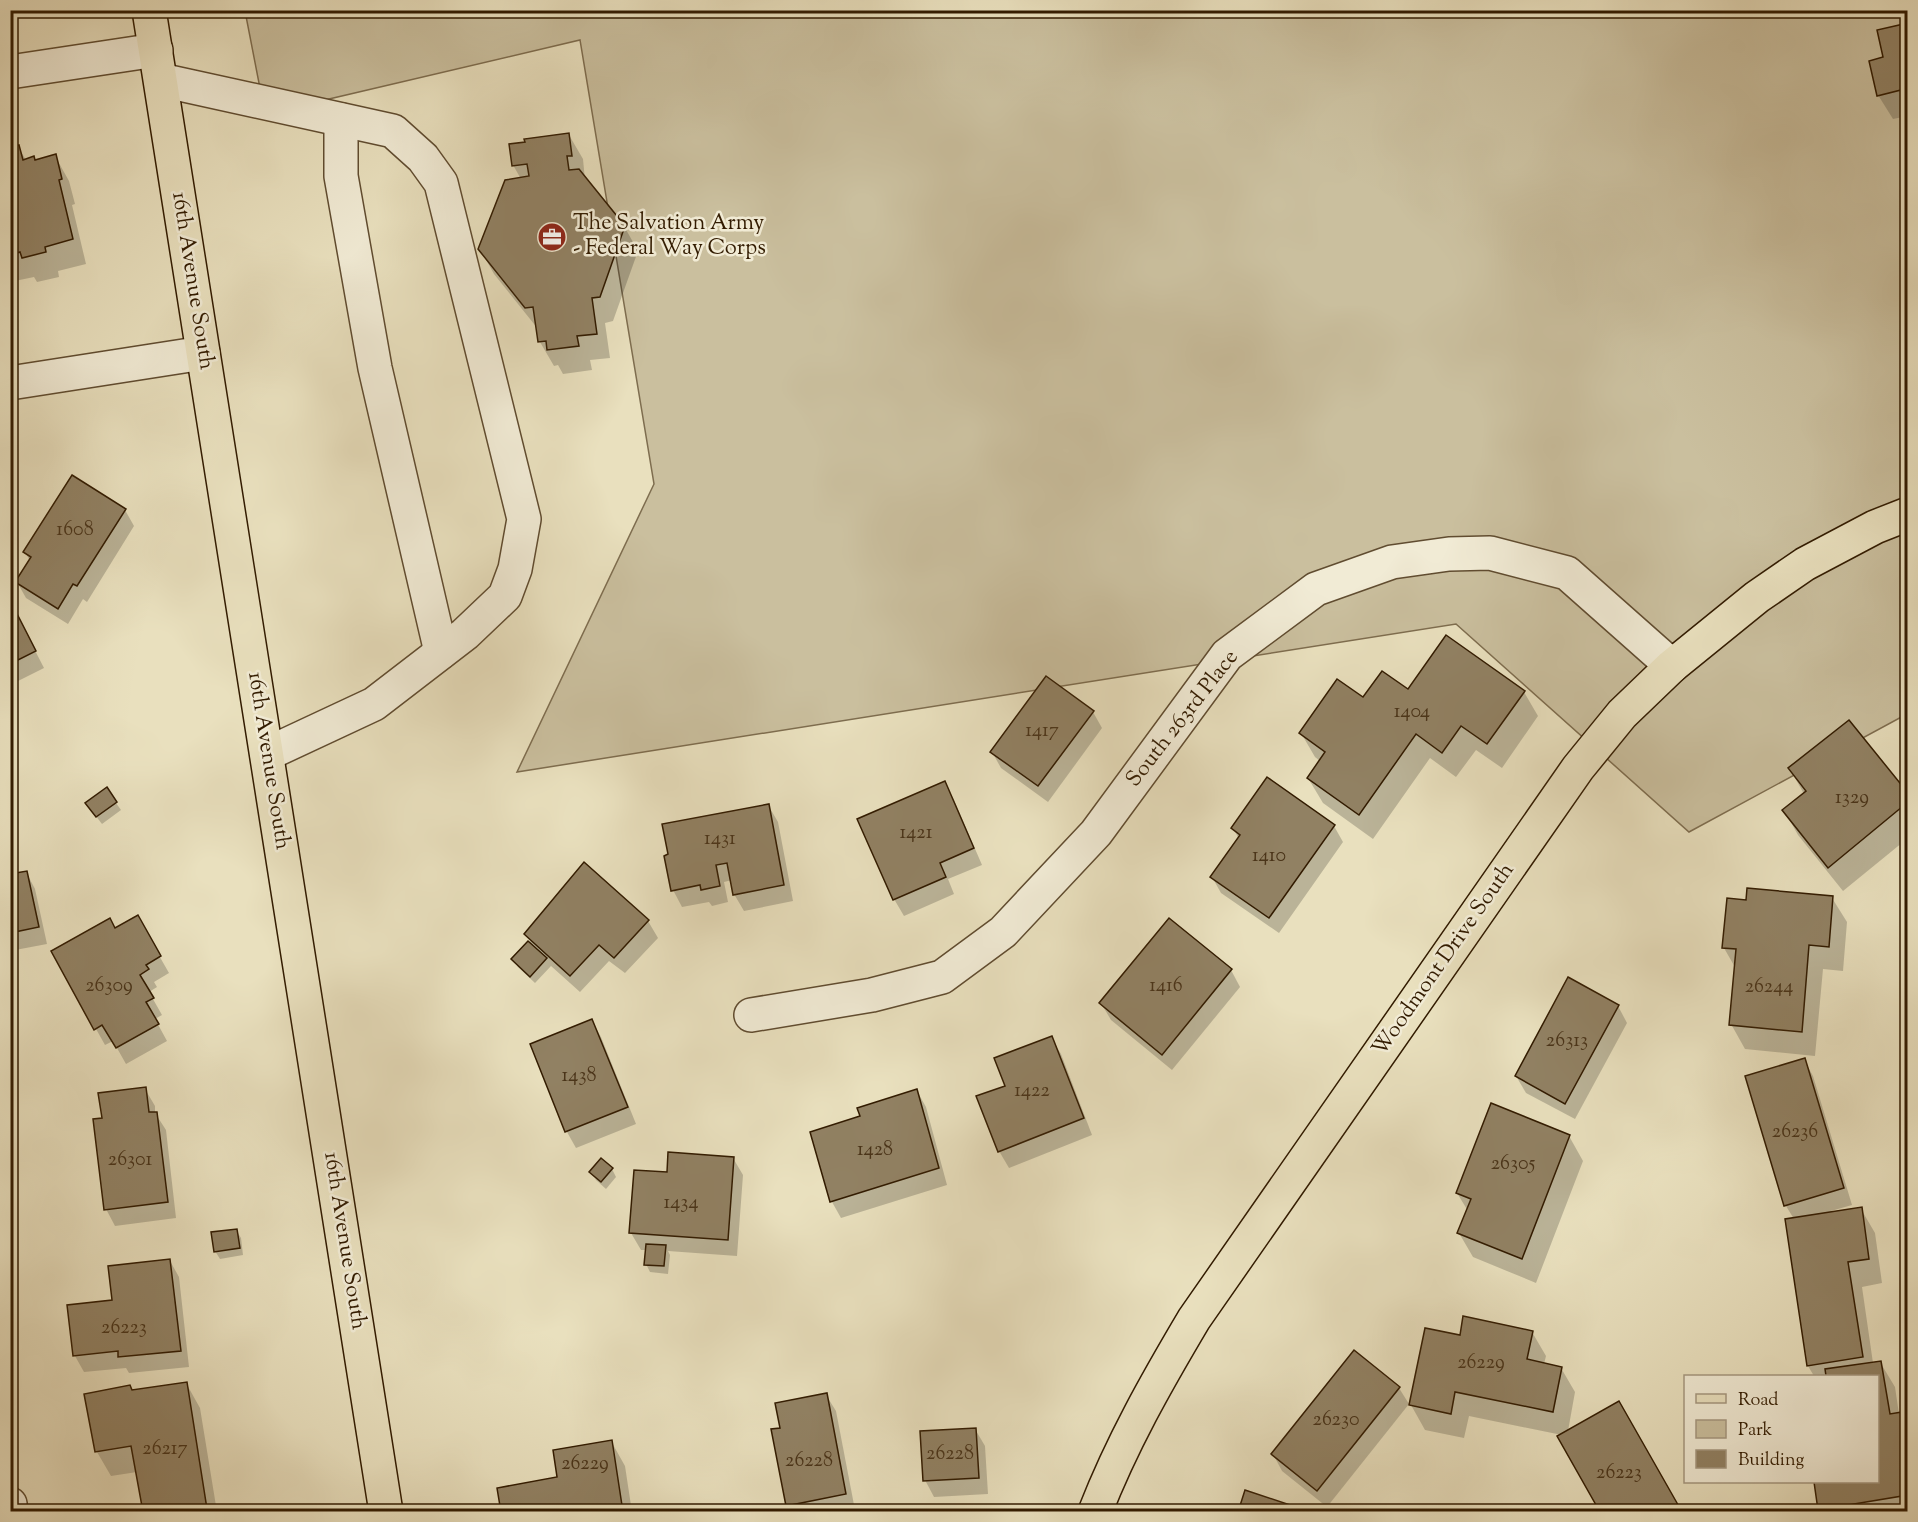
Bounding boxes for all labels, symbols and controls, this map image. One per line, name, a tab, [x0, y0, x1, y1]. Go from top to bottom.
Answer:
street label: 16th Avenue South	[162, 190, 222, 372]
place label: The Salvation Army - Federal Way Corps	[573, 208, 766, 265]
office icon: The Salvation Army - Federal Way Corps	[536, 221, 568, 253]
house number: 1608	[56, 516, 94, 545]
street label: South 263rd Place	[1119, 643, 1247, 795]
street label: 16th Avenue South	[238, 670, 298, 852]
house number: 1404	[1394, 698, 1430, 727]
house number: 1417	[1025, 717, 1059, 746]
house number: 1329	[1835, 784, 1869, 813]
house number: 1421	[899, 819, 933, 848]
house number: 1431	[704, 825, 736, 854]
house number: 1410	[1252, 842, 1286, 871]
street label: Woodmont Drive South	[1365, 857, 1523, 1063]
house number: 26309	[85, 972, 133, 1001]
house number: 1416	[1149, 972, 1183, 1001]
house number: 26244	[1745, 973, 1793, 1002]
house number: 26313	[1546, 1027, 1588, 1056]
house number: 1438	[562, 1062, 596, 1091]
house number: 1422	[1014, 1077, 1050, 1106]
house number: 26236	[1772, 1118, 1818, 1147]
house number: 1428	[857, 1136, 893, 1165]
house number: 26301	[108, 1146, 152, 1175]
street label: 16th Avenue South	[314, 1150, 374, 1332]
house number: 26305	[1491, 1150, 1535, 1179]
house number: 1434	[663, 1189, 699, 1218]
house number: 26223	[101, 1314, 147, 1343]
house number: 26229	[1457, 1349, 1505, 1378]
legend	[1684, 1375, 1879, 1483]
text: Road	[1738, 1388, 1778, 1414]
house number: 26230	[1313, 1406, 1359, 1435]
text: Park	[1738, 1418, 1773, 1444]
house number: 26217	[142, 1435, 188, 1464]
house number: 26228	[926, 1440, 974, 1469]
house number: 26228	[785, 1447, 833, 1476]
text: Building	[1738, 1448, 1804, 1474]
house number: 26229	[561, 1450, 609, 1479]
house number: 26223	[1596, 1459, 1642, 1488]

